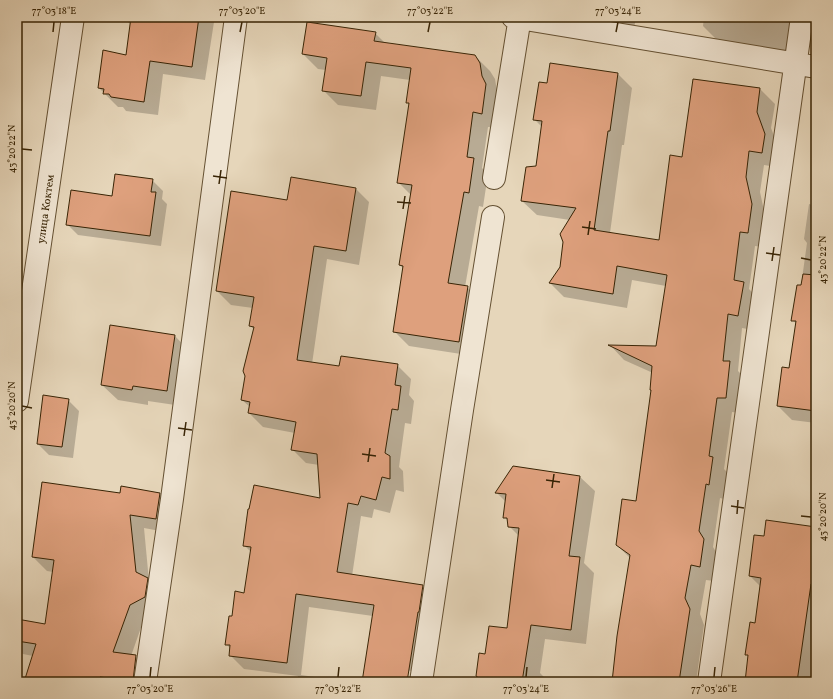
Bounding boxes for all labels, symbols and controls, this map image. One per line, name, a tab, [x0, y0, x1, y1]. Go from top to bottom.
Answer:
text: 77°03'18"E	[32, 4, 76, 18]
text: 77°03'20"E	[219, 4, 265, 18]
text: 77°03'22"E	[407, 4, 453, 18]
text: 77°03'24"E	[595, 4, 641, 18]
text: 43°20'22"N	[5, 124, 19, 173]
street label: улица Коктем	[34, 173, 59, 245]
text: 43°20'22"N	[816, 235, 830, 284]
text: 43°20'20"N	[5, 381, 19, 431]
text: 43°20'20"N	[816, 492, 830, 542]
text: 77°03'20"E	[127, 682, 173, 696]
text: 77°03'22"E	[315, 682, 361, 696]
text: 77°03'24"E	[503, 682, 549, 696]
text: 77°03'26"E	[691, 682, 737, 696]

